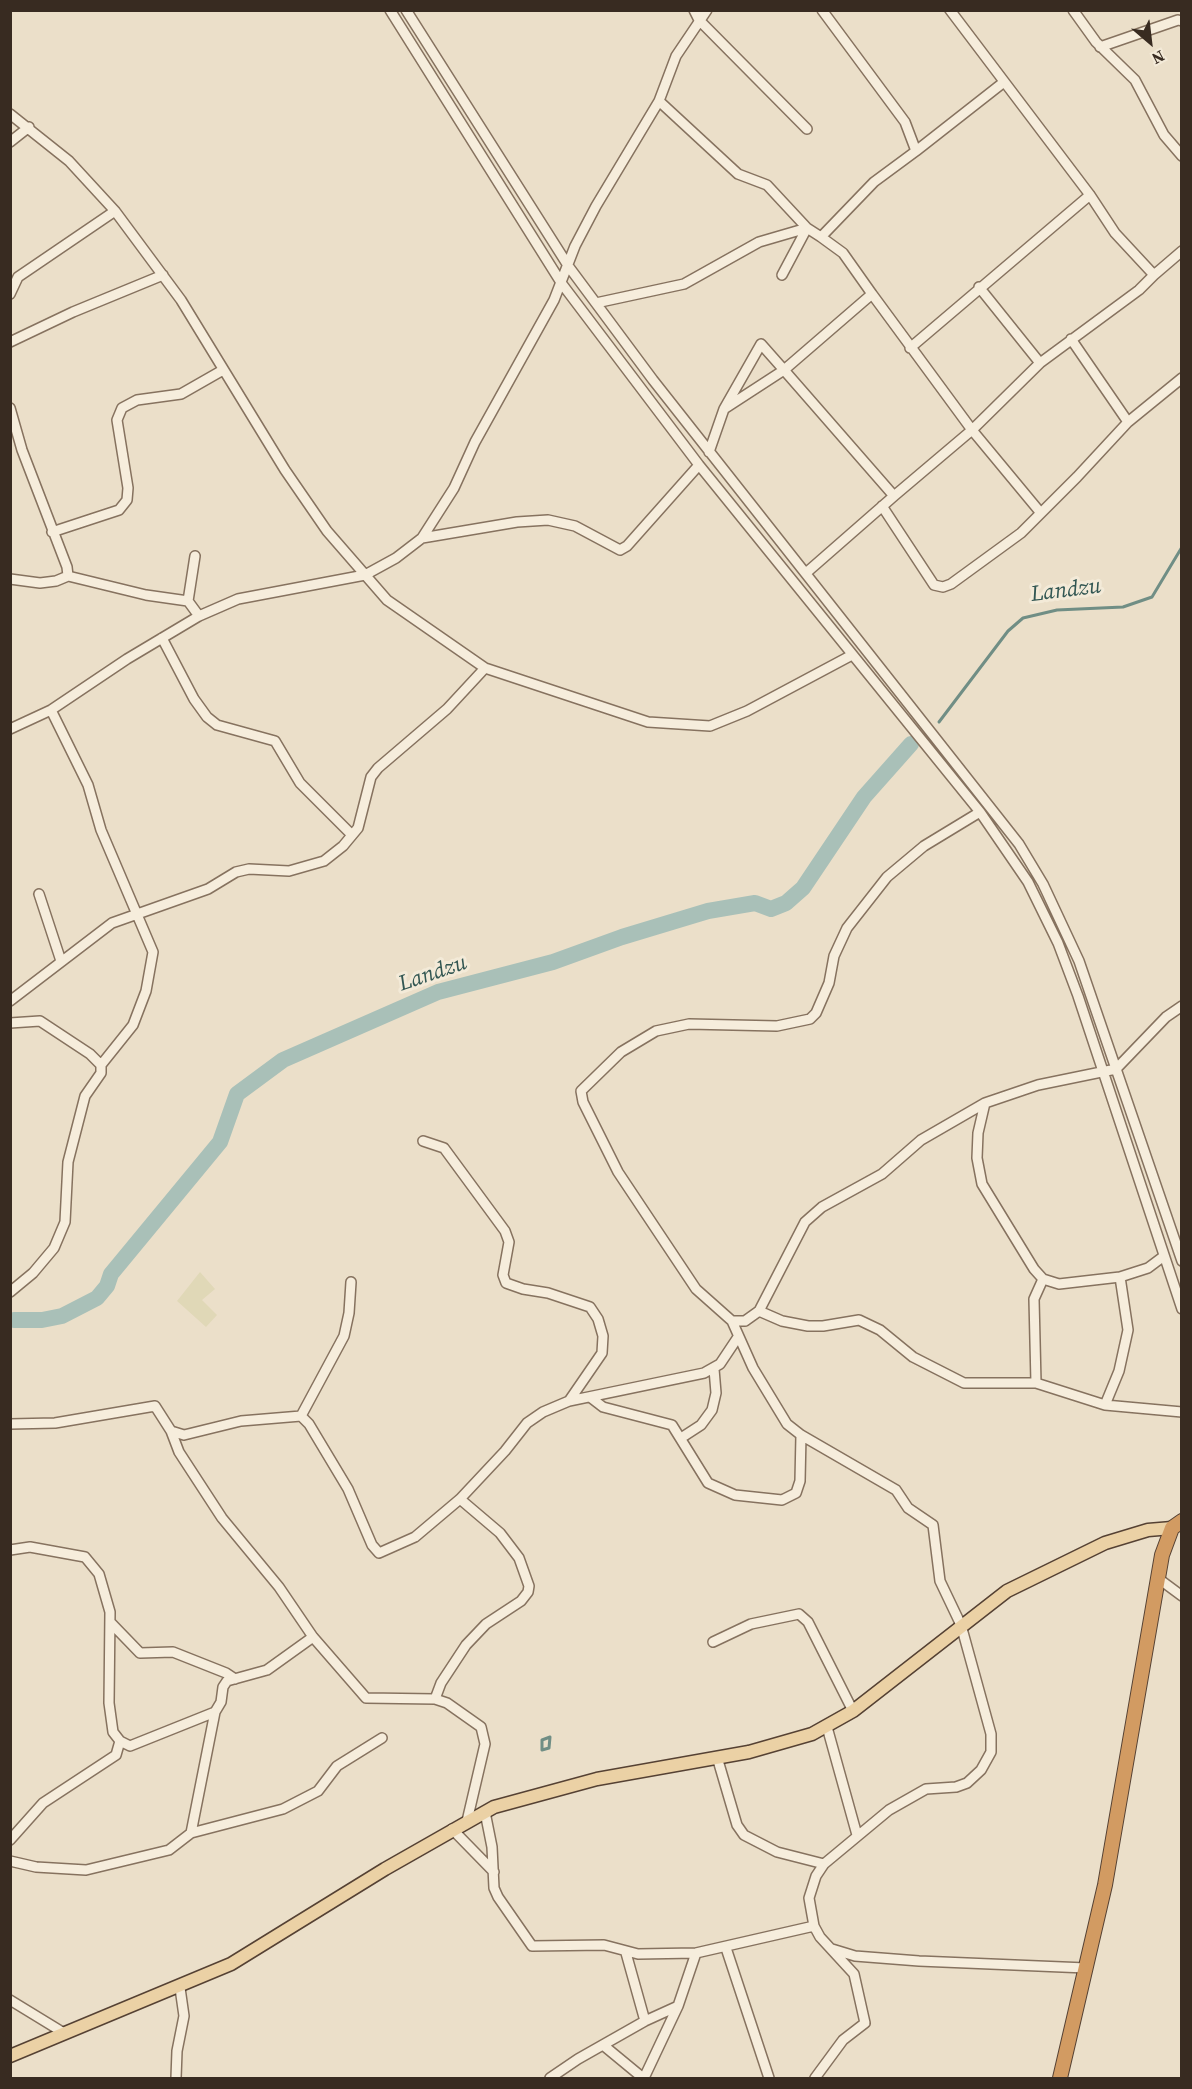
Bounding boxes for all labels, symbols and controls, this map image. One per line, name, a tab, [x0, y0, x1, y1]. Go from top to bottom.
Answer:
north arrow	[1120, 12, 1180, 72]
text: N	[1148, 45, 1169, 70]
water label: Landzu	[1029, 574, 1103, 608]
water label: Landzu	[395, 950, 471, 998]

